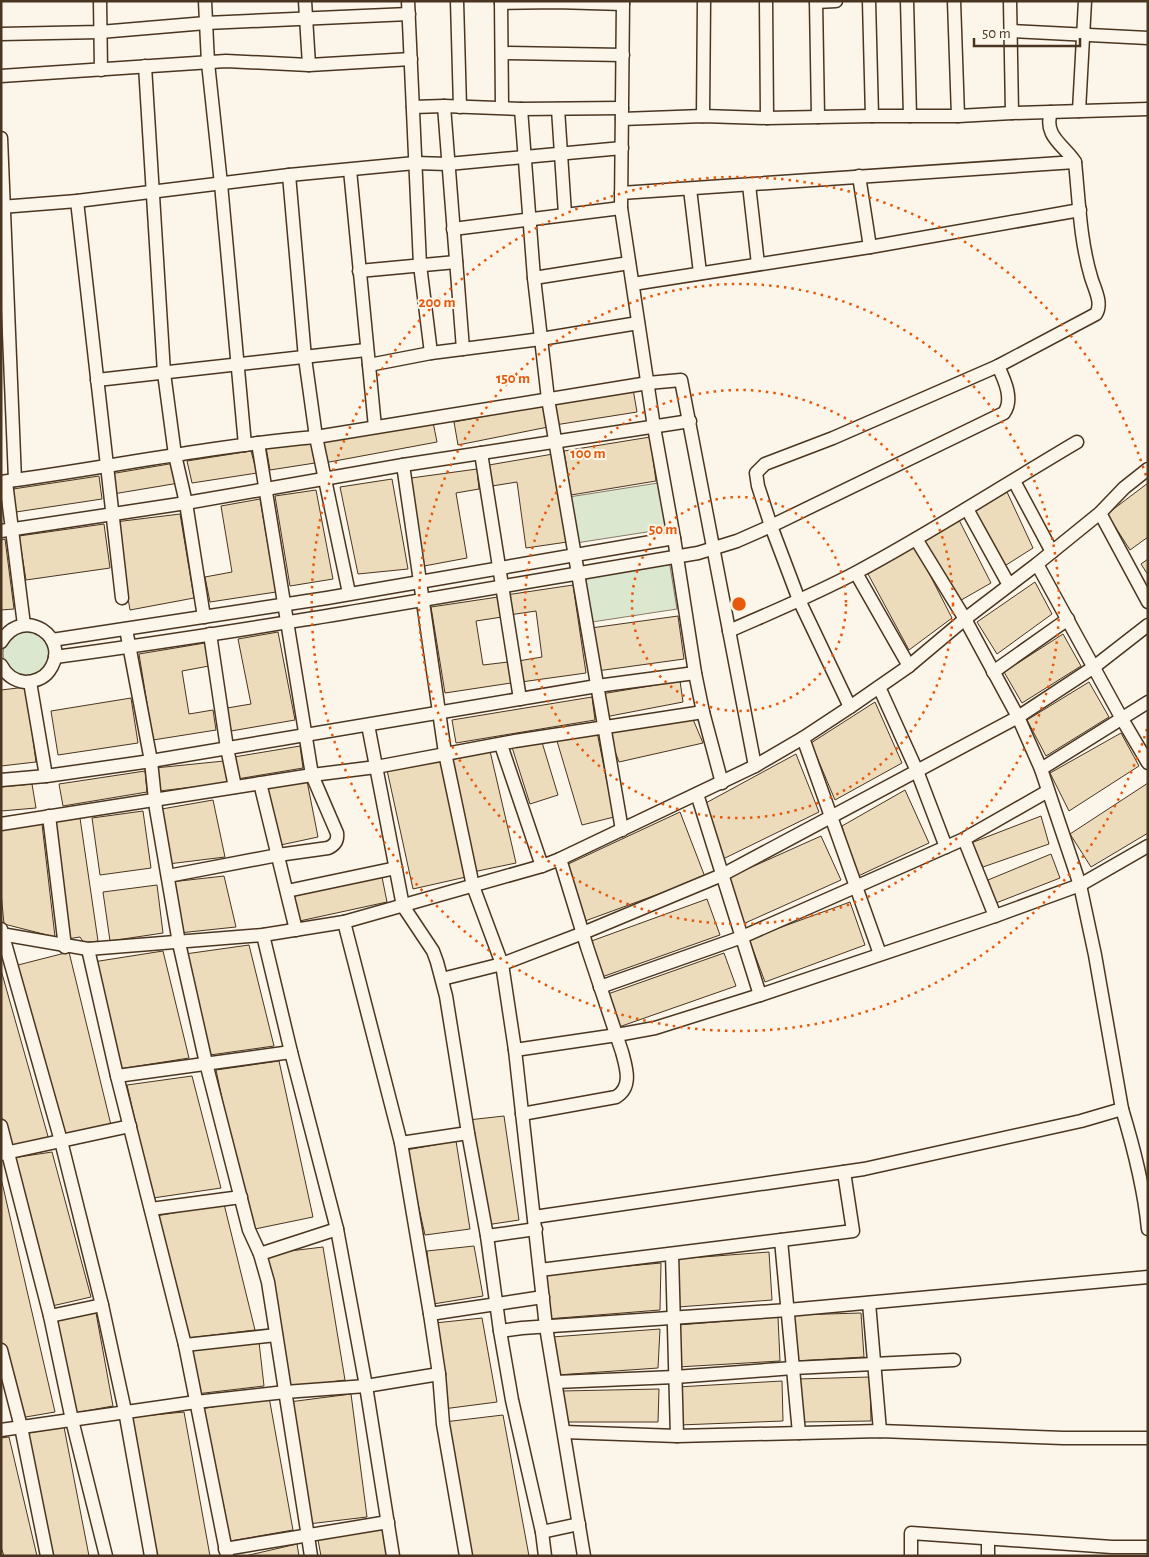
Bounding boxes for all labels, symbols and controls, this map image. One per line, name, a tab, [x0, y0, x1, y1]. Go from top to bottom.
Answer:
scale bar	[974, 15, 1080, 47]
text: 50 m	[982, 26, 1011, 41]
text: 200 m	[418, 295, 456, 310]
text: 150 m	[496, 371, 530, 386]
text: 100 m	[570, 446, 606, 461]
text: 50 m	[649, 522, 677, 537]
centre of rings	[730, 595, 748, 613]

